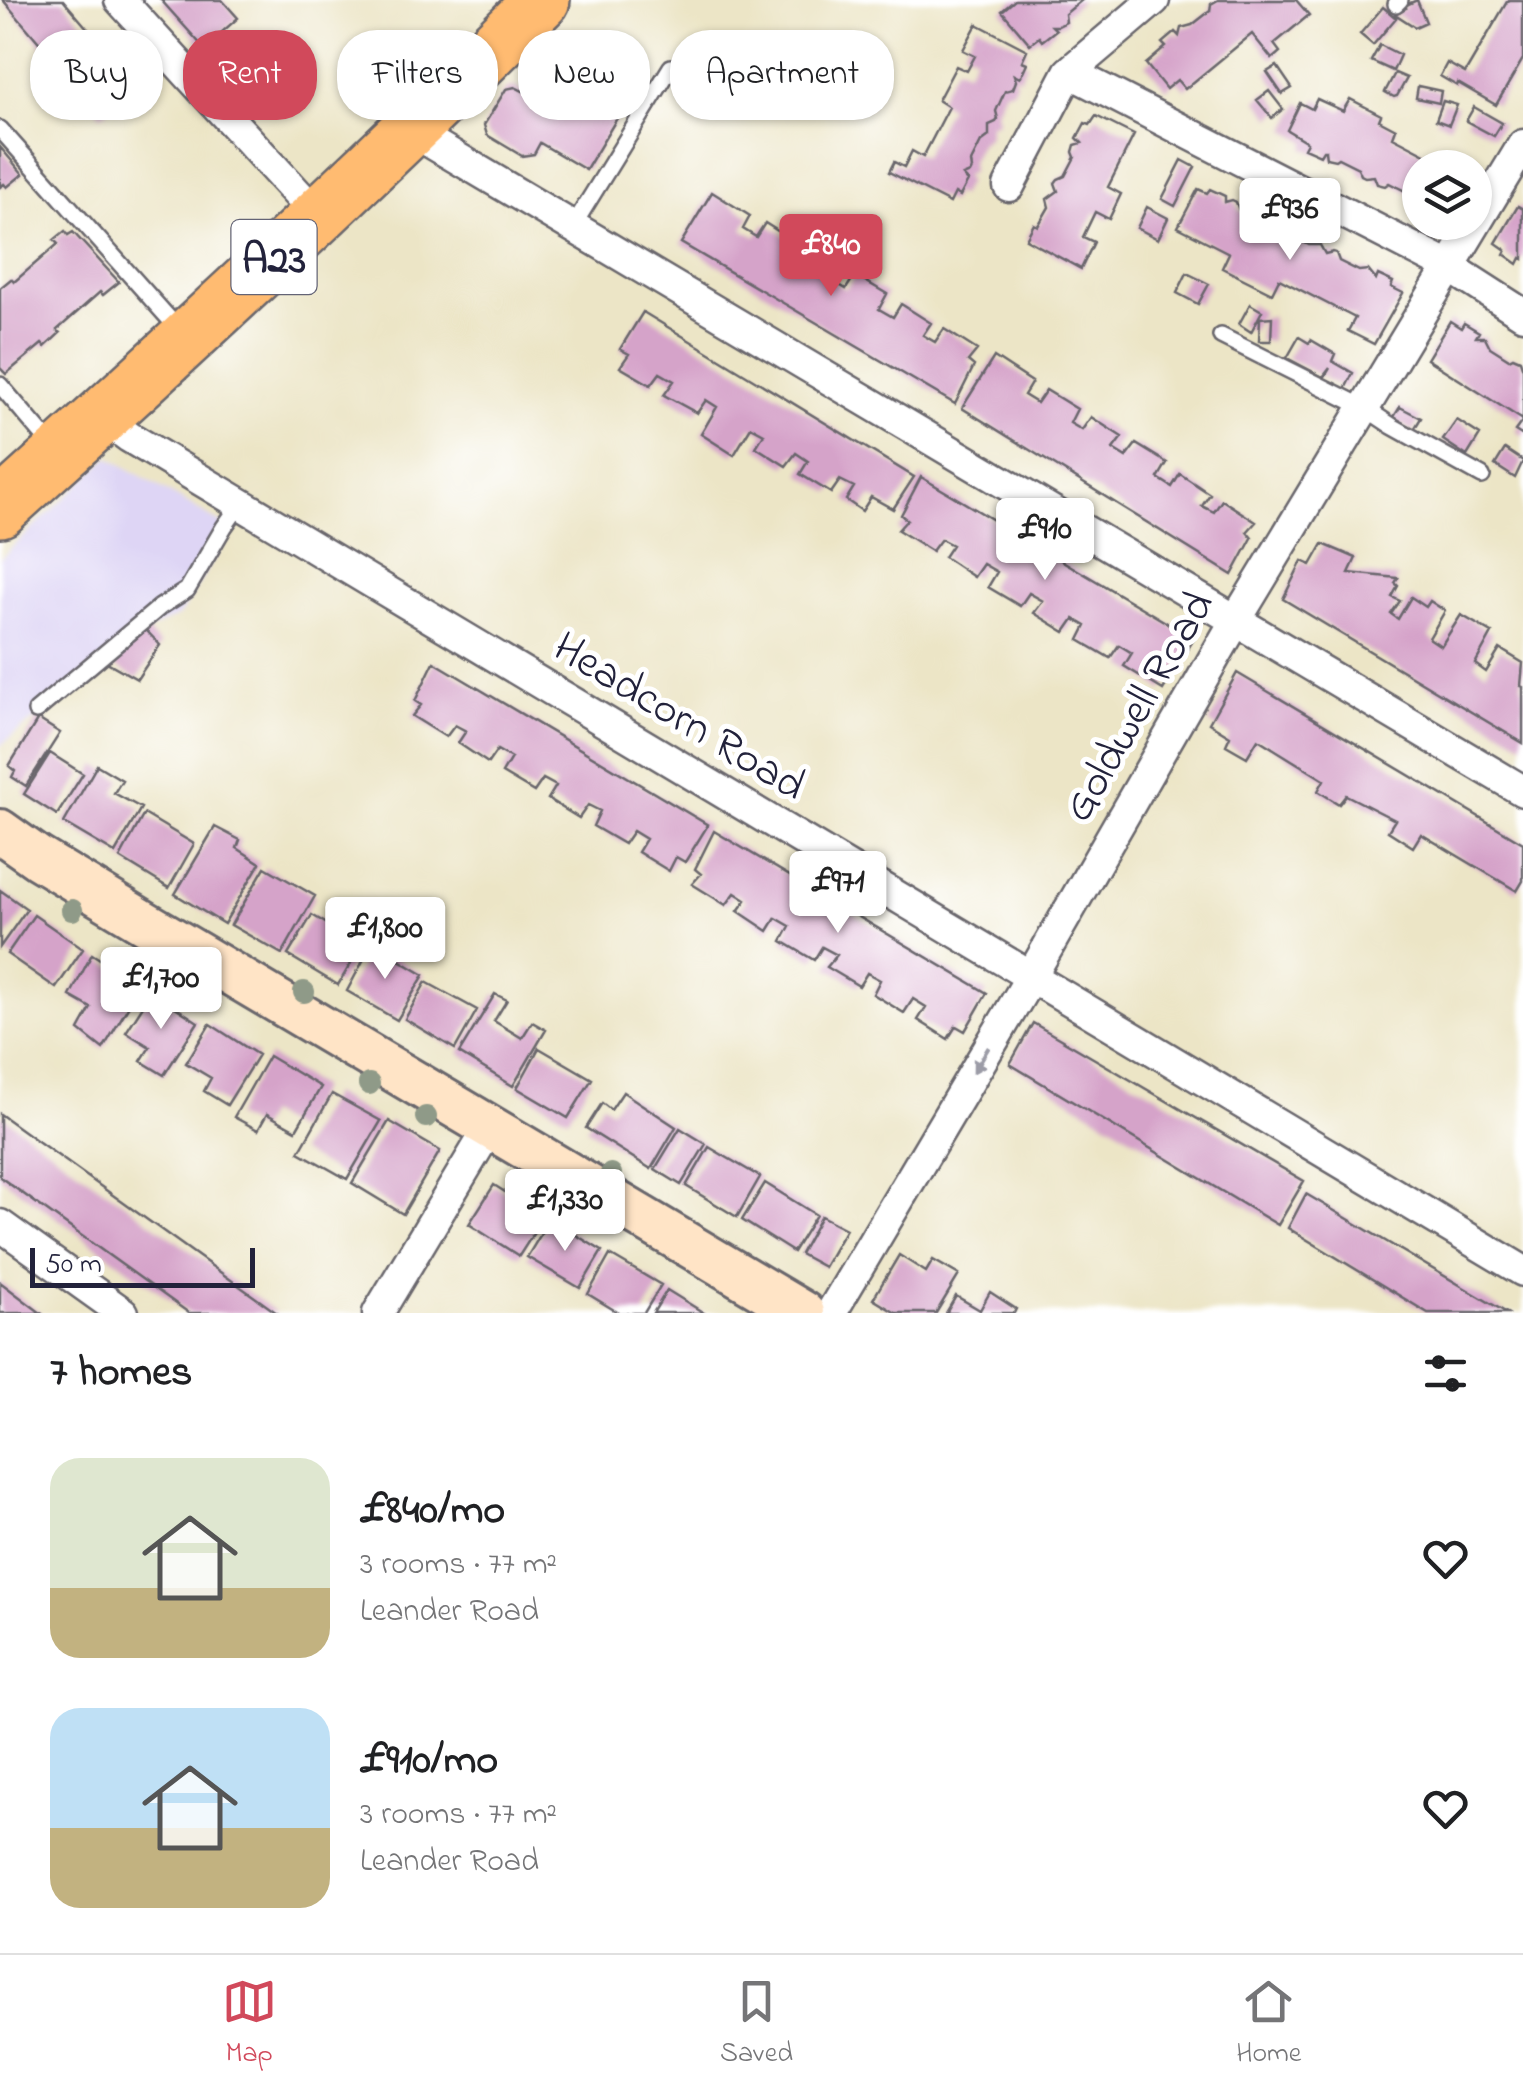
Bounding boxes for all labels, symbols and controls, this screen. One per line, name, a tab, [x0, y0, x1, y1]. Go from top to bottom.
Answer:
chip: Buy	[30, 30, 163, 120]
chip: Rent	[183, 30, 317, 120]
chip: Filters	[337, 30, 498, 120]
chip: New	[518, 30, 650, 120]
chip: Apartment	[670, 30, 894, 120]
map controls	[1402, 150, 1492, 240]
button: layers	[1402, 150, 1492, 240]
pin: £936	[1231, 178, 1349, 263]
text: £936	[1261, 187, 1319, 234]
pin: £840	[772, 214, 890, 299]
road number: A23	[232, 220, 316, 294]
text: £840	[801, 223, 861, 270]
pin: £910	[986, 498, 1104, 583]
text: £910	[1018, 507, 1072, 554]
street label: Goldwell Road	[1047, 580, 1233, 835]
street label: Headcorn Road	[539, 617, 817, 820]
pin: £971	[779, 851, 897, 936]
text: £971	[811, 860, 865, 907]
pin: £1,800	[304, 897, 466, 982]
text: £1,800	[347, 906, 423, 953]
pin: £1,700	[80, 947, 242, 1032]
text: £1,700	[123, 956, 199, 1003]
one-way arrow	[973, 1046, 990, 1074]
pin: £1,330	[484, 1169, 646, 1254]
text: £1,330	[527, 1178, 603, 1225]
scale bar	[30, 1243, 255, 1288]
text: 50 m	[45, 1245, 102, 1286]
text: 7 homes	[50, 1343, 192, 1404]
icon: filters	[1418, 1346, 1473, 1401]
text: £840/mo	[360, 1481, 505, 1542]
icon: home	[130, 1498, 250, 1618]
icon: heart	[1418, 1531, 1473, 1586]
text: 3 rooms · 77 m²	[360, 1542, 557, 1589]
text: Leander Road	[360, 1589, 539, 1636]
text: £910/mo	[360, 1731, 498, 1792]
icon: home	[130, 1748, 250, 1868]
icon: heart	[1418, 1781, 1473, 1836]
text: 3 rooms · 77 m²	[360, 1792, 557, 1839]
text: Leander Road	[360, 1839, 539, 1886]
tab: Map	[222, 1974, 277, 2075]
tab: Saved	[720, 1974, 793, 2075]
tab: Home	[1236, 1974, 1301, 2075]

